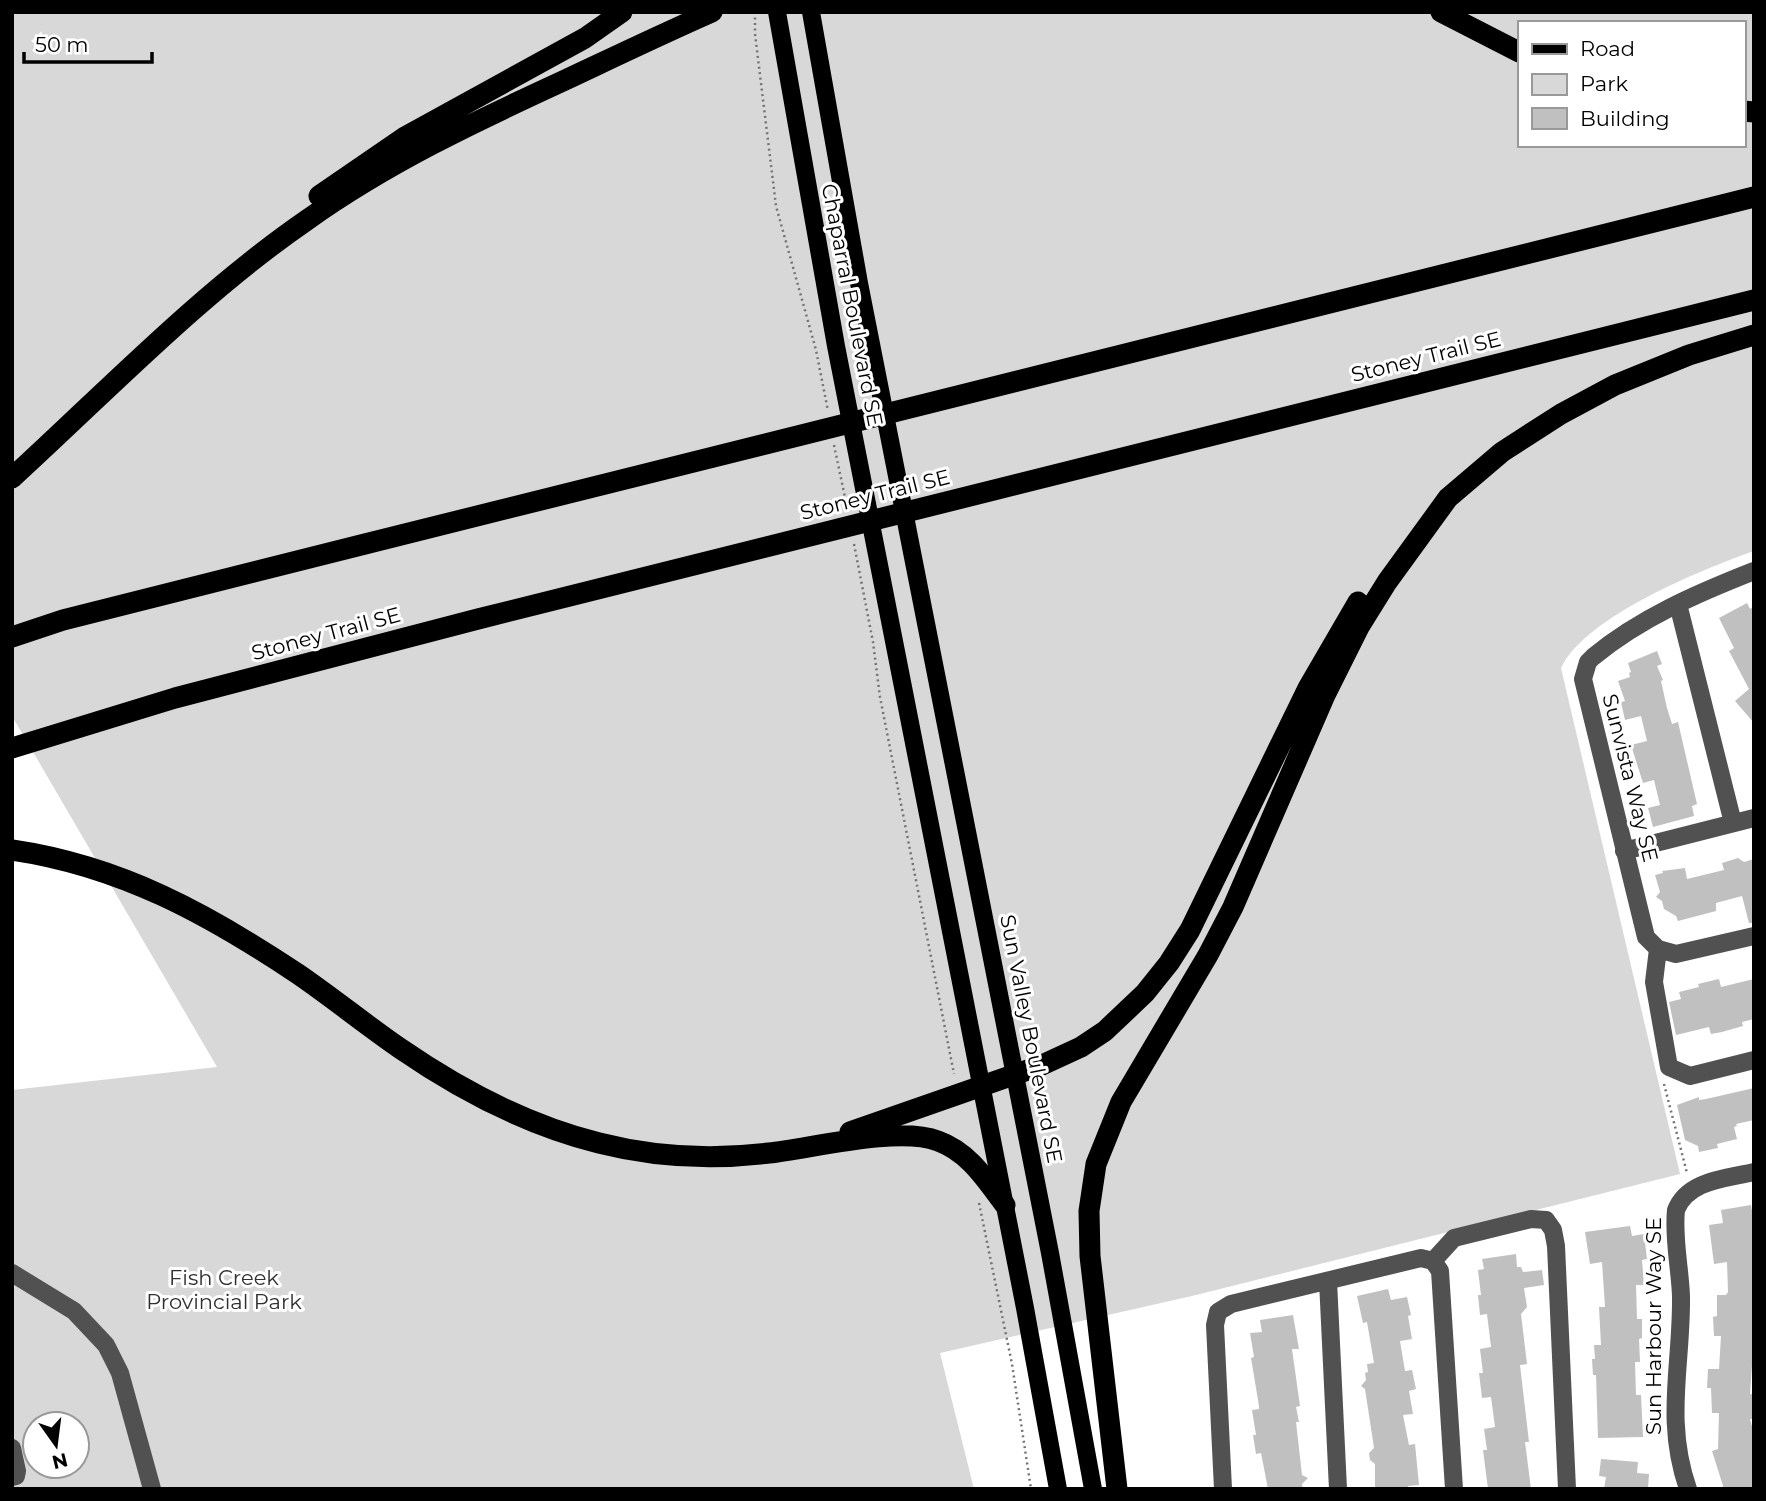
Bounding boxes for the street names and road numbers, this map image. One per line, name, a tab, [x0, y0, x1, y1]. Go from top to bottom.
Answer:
street label: Chaparral Boulevard SE	[817, 181, 888, 428]
street label: Stoney Trail SE	[1348, 326, 1503, 387]
street label: Stoney Trail SE	[797, 464, 952, 525]
street label: Stoney Trail SE	[249, 602, 403, 665]
street label: Sunvista Way SE	[1598, 691, 1663, 865]
street label: Sun Valley Boulevard SE	[995, 912, 1068, 1165]
street label: Sun Harbour Way SE	[1641, 1217, 1666, 1435]

